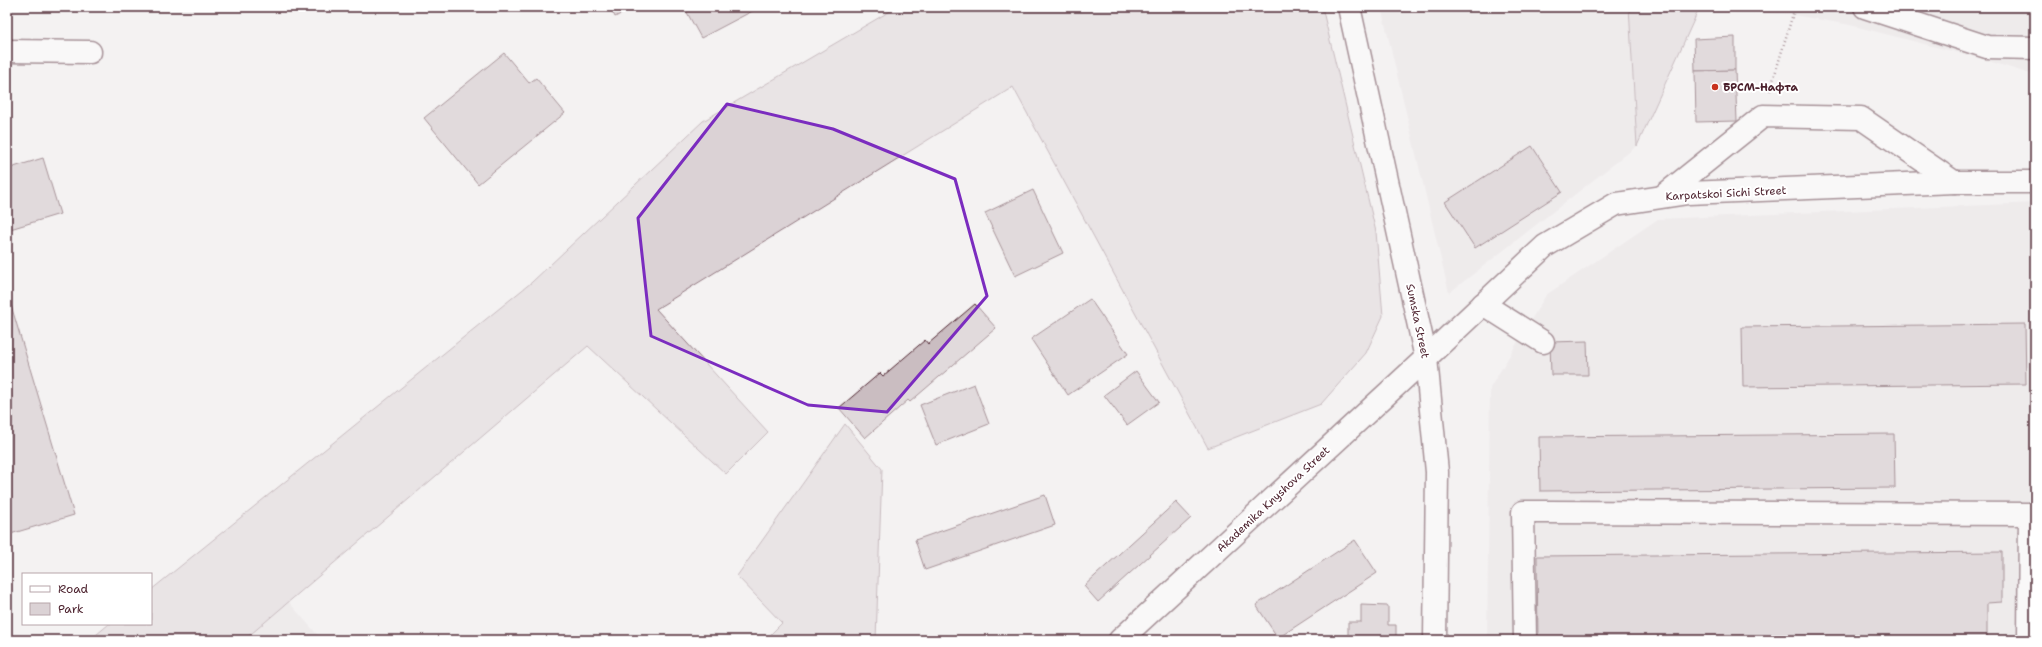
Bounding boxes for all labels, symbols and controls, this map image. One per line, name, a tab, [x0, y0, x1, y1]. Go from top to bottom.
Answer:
place label: БРСМ-Нафта	[1723, 80, 1798, 95]
marker: БРСМ-Нафта	[1710, 82, 1720, 92]
street label: Karpatskoi Sichi Street	[1665, 183, 1787, 204]
street label: Sumska Street	[1402, 282, 1433, 360]
street label: Akademika Knyshova Street	[1214, 443, 1333, 556]
legend	[22, 573, 152, 625]
text: Road	[58, 581, 89, 597]
text: Park	[58, 601, 84, 617]

